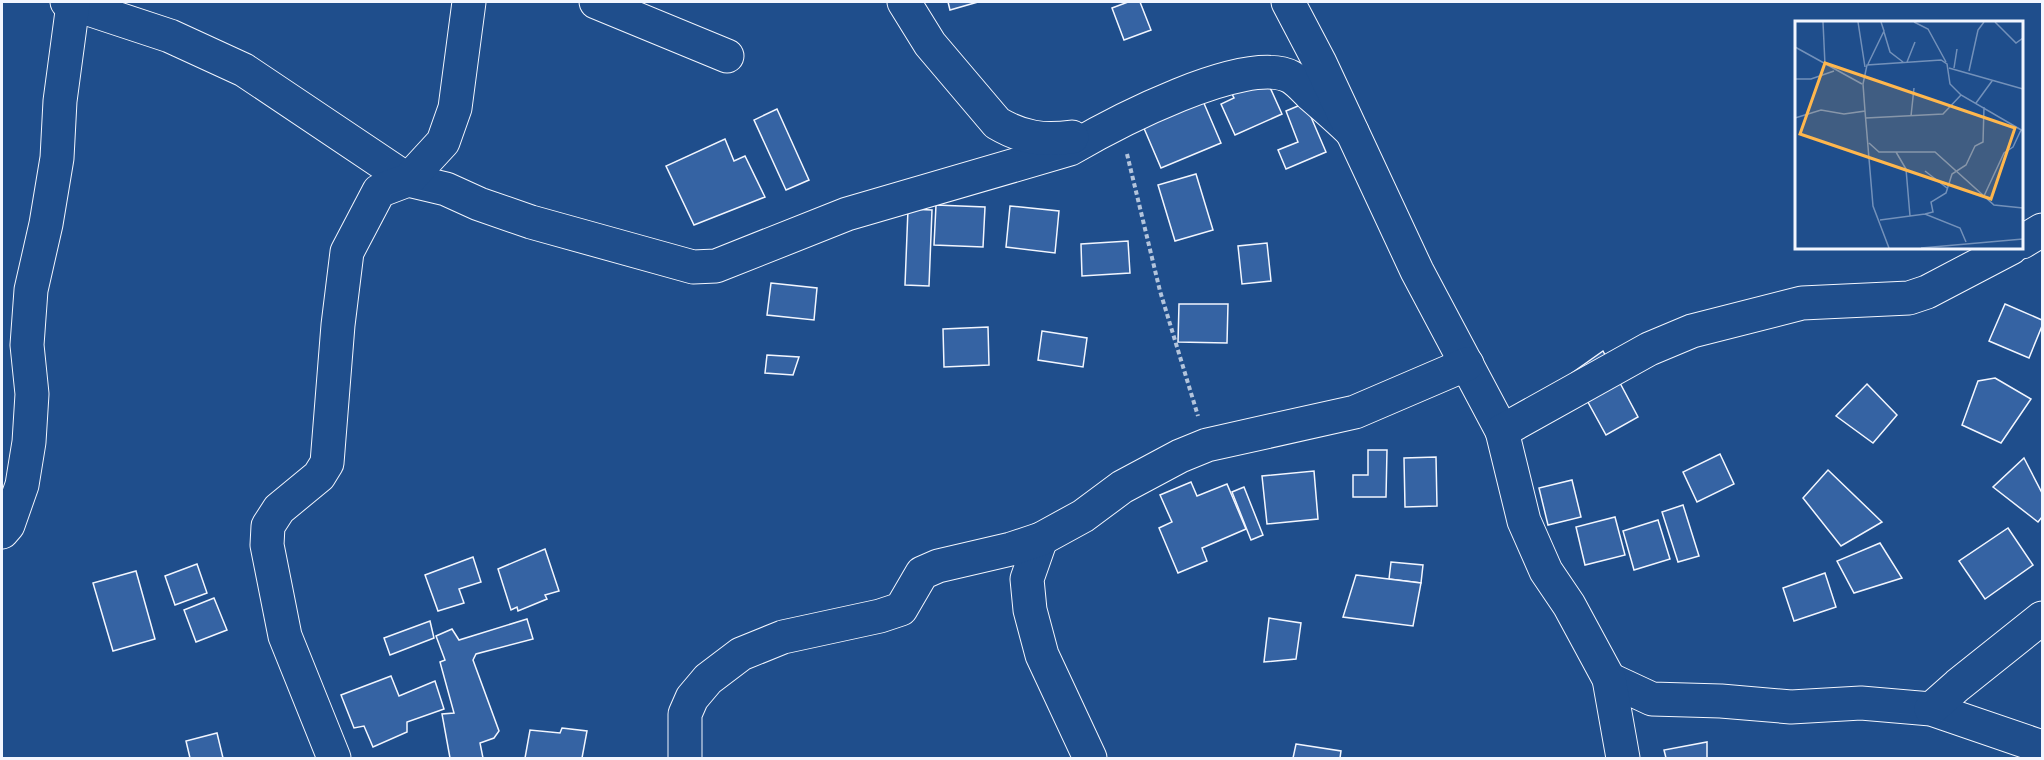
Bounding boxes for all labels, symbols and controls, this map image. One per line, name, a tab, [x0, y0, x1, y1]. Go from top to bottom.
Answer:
inset map	[1795, 21, 2023, 249]

